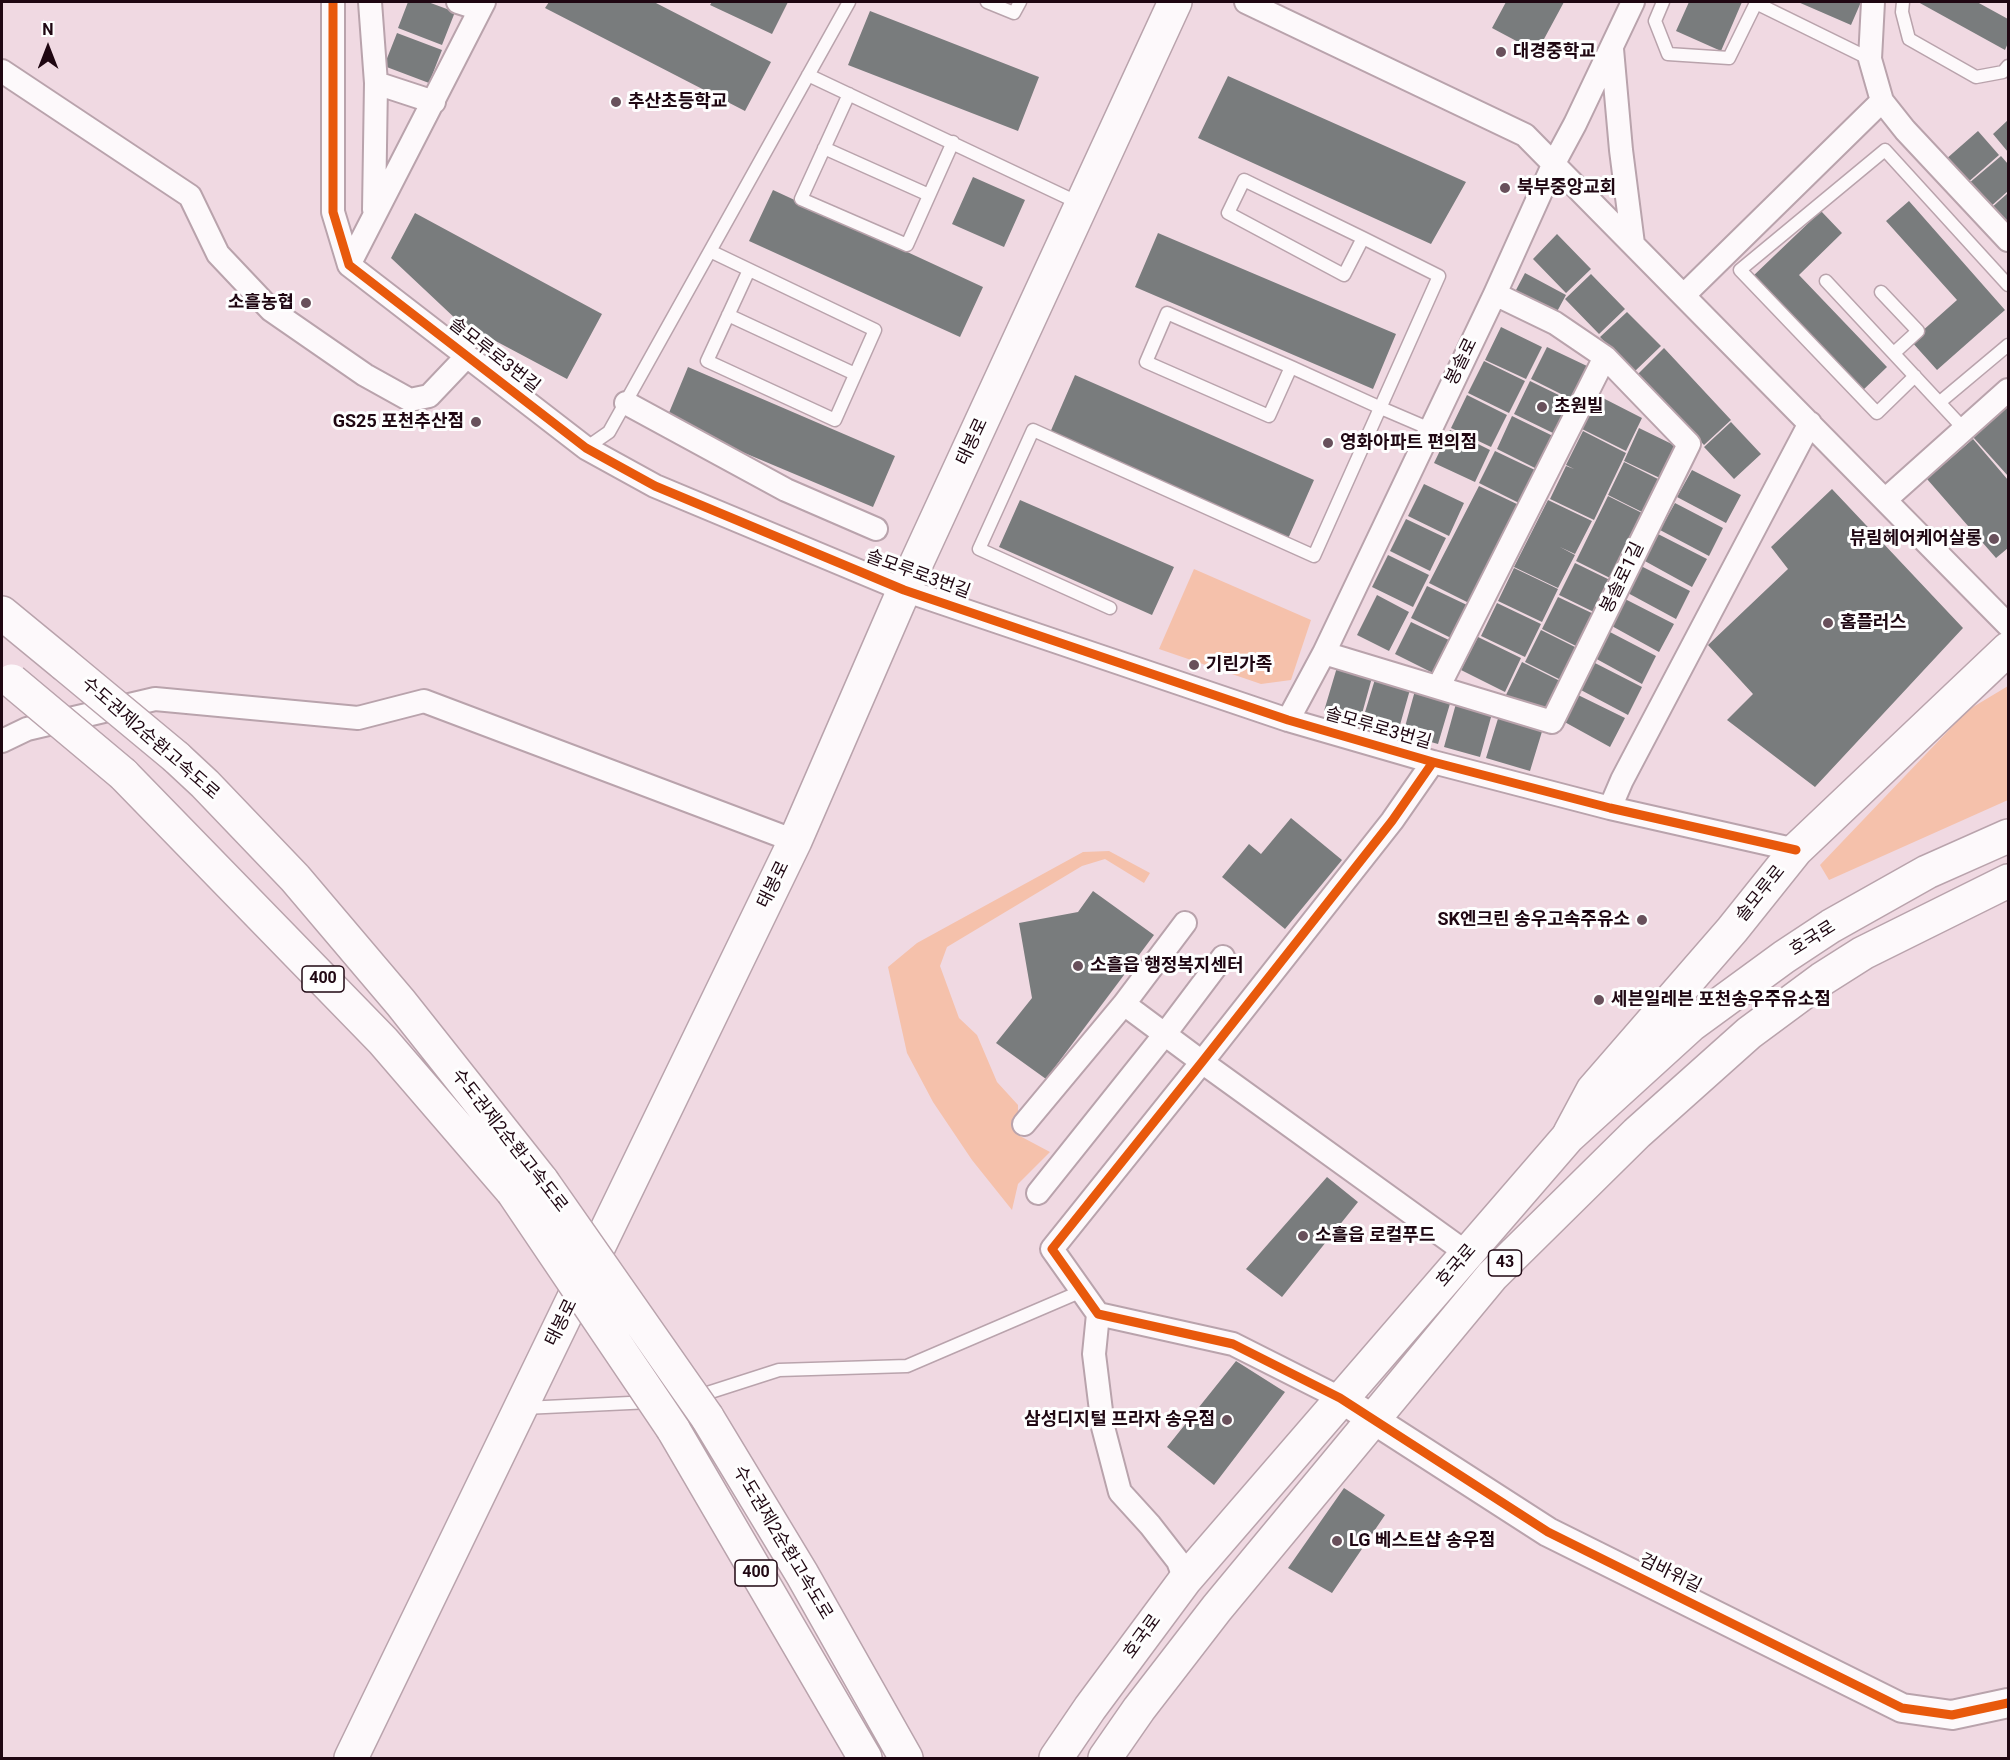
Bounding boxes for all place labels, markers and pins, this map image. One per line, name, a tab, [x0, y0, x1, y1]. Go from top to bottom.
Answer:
place label: 대경중학교	[1513, 41, 1596, 63]
marker: 대경중학교	[1494, 45, 1508, 59]
place label: 추산초등학교	[628, 91, 727, 113]
marker: 추산초등학교	[609, 95, 623, 109]
place label: 북부중앙교회	[1517, 177, 1616, 199]
marker: 북부중앙교회	[1498, 181, 1512, 195]
place label: 소흘농협	[228, 292, 294, 314]
marker: 소흘농협	[299, 296, 313, 310]
place label: 초원빌	[1554, 396, 1604, 418]
marker: 초원빌	[1535, 400, 1549, 414]
place label: GS25 포천추산점	[333, 411, 464, 433]
marker: GS25 포천추산점	[469, 415, 483, 429]
place label: 영화아파트 편의점	[1340, 432, 1477, 454]
marker: 영화아파트 편의점	[1321, 436, 1335, 450]
place label: 뷰림헤어케어살롱	[1850, 528, 1982, 550]
marker: 뷰림헤어케어살롱	[1987, 532, 2001, 546]
place label: 홈플러스	[1840, 612, 1906, 634]
marker: 홈플러스	[1821, 616, 1835, 630]
place label: 기린가족	[1206, 654, 1272, 676]
marker: 기린가족	[1187, 658, 1201, 672]
place label: SK엔크린 송우고속주유소	[1437, 909, 1630, 931]
marker: SK엔크린 송우고속주유소	[1635, 913, 1649, 927]
place label: 소흘읍 행정복지센터	[1090, 955, 1244, 977]
marker: 소흘읍 행정복지센터	[1071, 959, 1085, 973]
place label: 세븐일레븐 포천송우주유소점	[1611, 989, 1831, 1011]
marker: 세븐일레븐 포천송우주유소점	[1592, 993, 1606, 1007]
place label: 소흘읍 로컬푸드	[1315, 1225, 1435, 1247]
marker: 소흘읍 로컬푸드	[1296, 1229, 1310, 1243]
place label: 삼성디지털 프라자 송우점	[1024, 1409, 1215, 1431]
marker: 삼성디지털 프라자 송우점	[1220, 1413, 1234, 1427]
place label: LG 베스트샵 송우점	[1349, 1530, 1495, 1552]
marker: LG 베스트샵 송우점	[1330, 1534, 1344, 1548]

